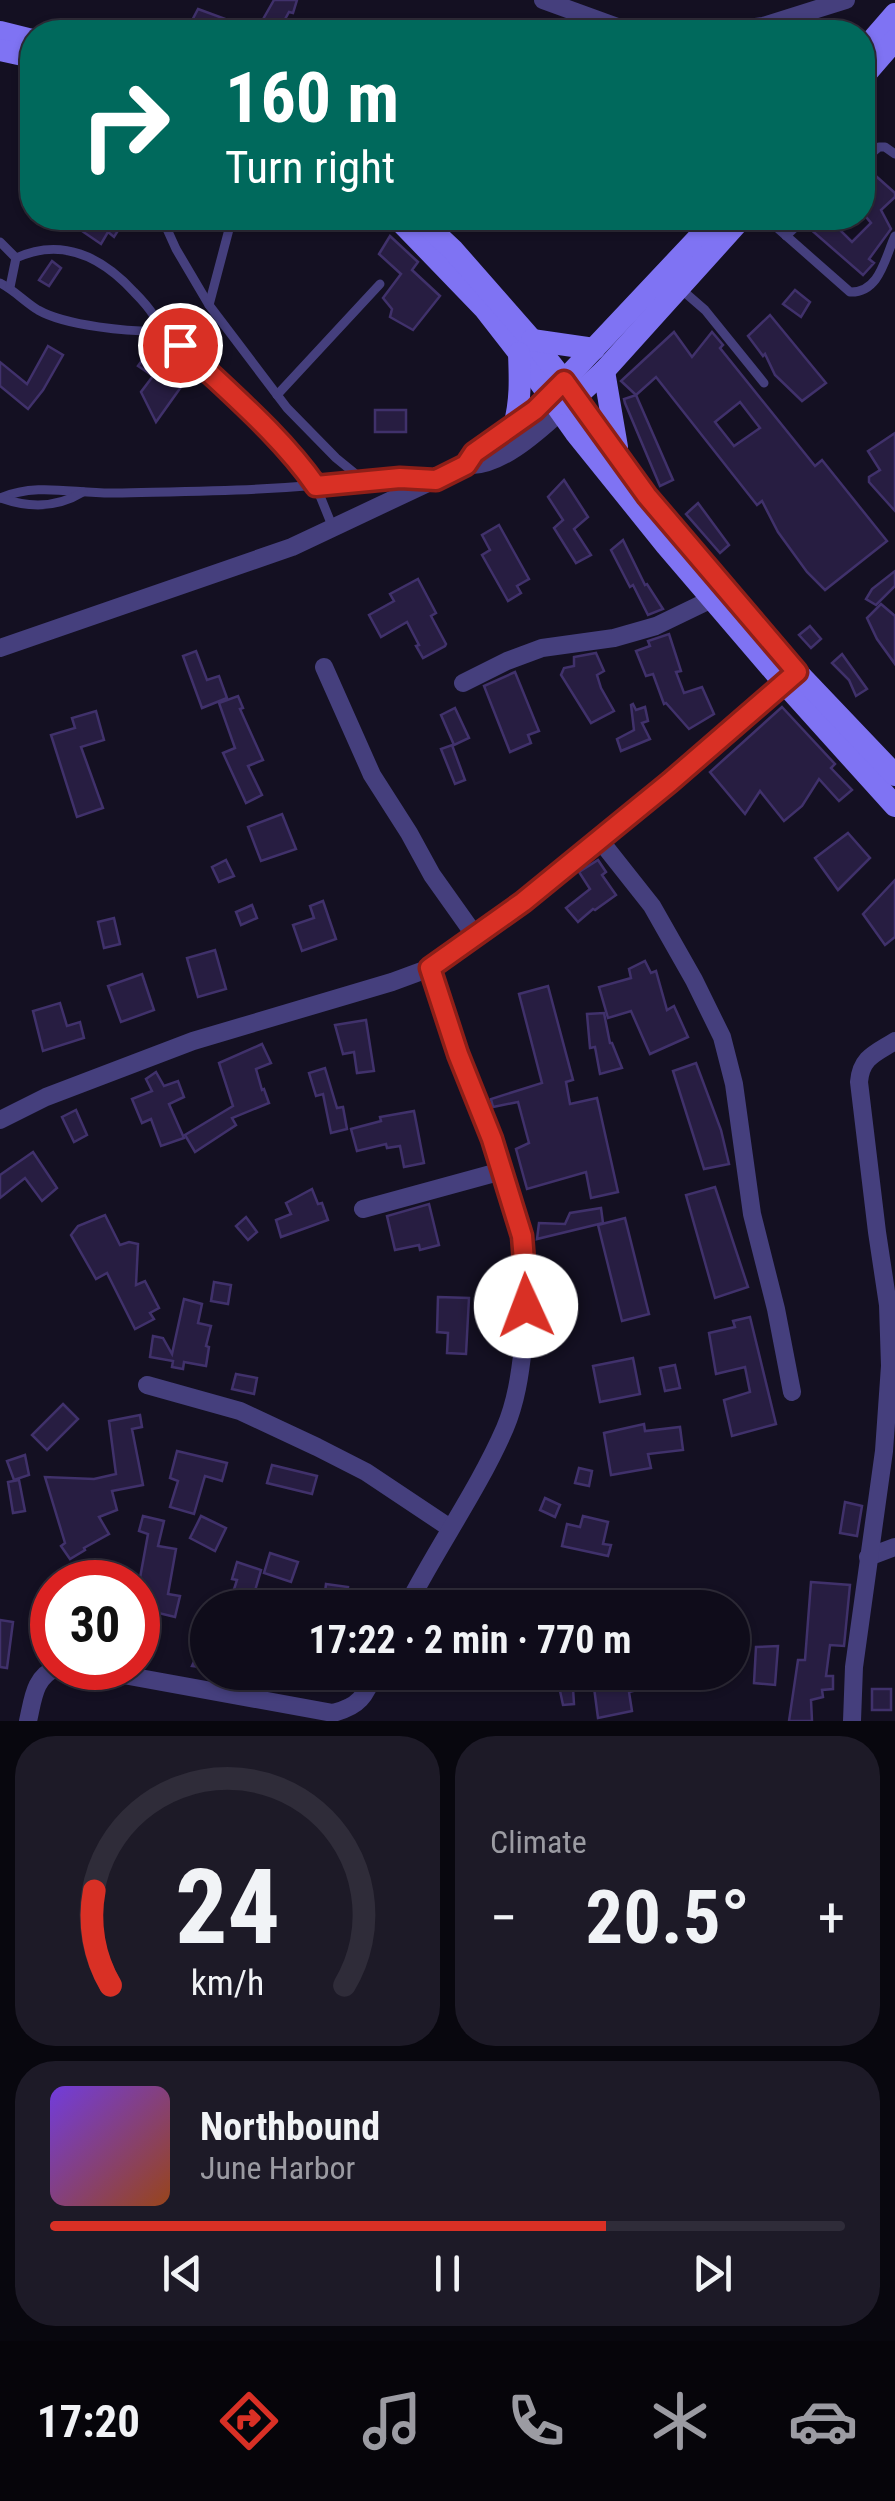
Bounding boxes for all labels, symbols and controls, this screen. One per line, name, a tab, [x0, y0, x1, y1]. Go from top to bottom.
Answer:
text: 160 m	[225, 57, 399, 139]
icon: right	[60, 60, 190, 190]
text: Turn right	[225, 141, 395, 194]
pin	[138, 303, 223, 388]
icon: arrive	[153, 318, 208, 373]
position arrow	[474, 1254, 578, 1358]
speed limit sign: 30	[30, 1560, 160, 1690]
text: 17:22 · 2 min · 770 m	[309, 1618, 631, 1662]
text: Climate	[490, 1823, 587, 1861]
text: 24	[175, 1847, 280, 1968]
text: 20.5°	[585, 1873, 750, 1961]
text: −	[490, 1886, 518, 1950]
text: +	[818, 1886, 845, 1950]
text: km/h	[191, 1962, 264, 2004]
text: Northbound	[200, 2105, 380, 2149]
text: June Harbor	[200, 2149, 355, 2187]
icon: previous	[155, 2246, 210, 2301]
icon: pause	[420, 2246, 475, 2301]
icon: next	[685, 2246, 740, 2301]
icon: directions	[214, 2386, 284, 2456]
icon: music	[357, 2386, 427, 2456]
icon: phone	[501, 2386, 571, 2456]
icon: climate	[645, 2386, 715, 2456]
icon: car	[788, 2386, 858, 2456]
text: 17:20	[37, 2395, 140, 2448]

